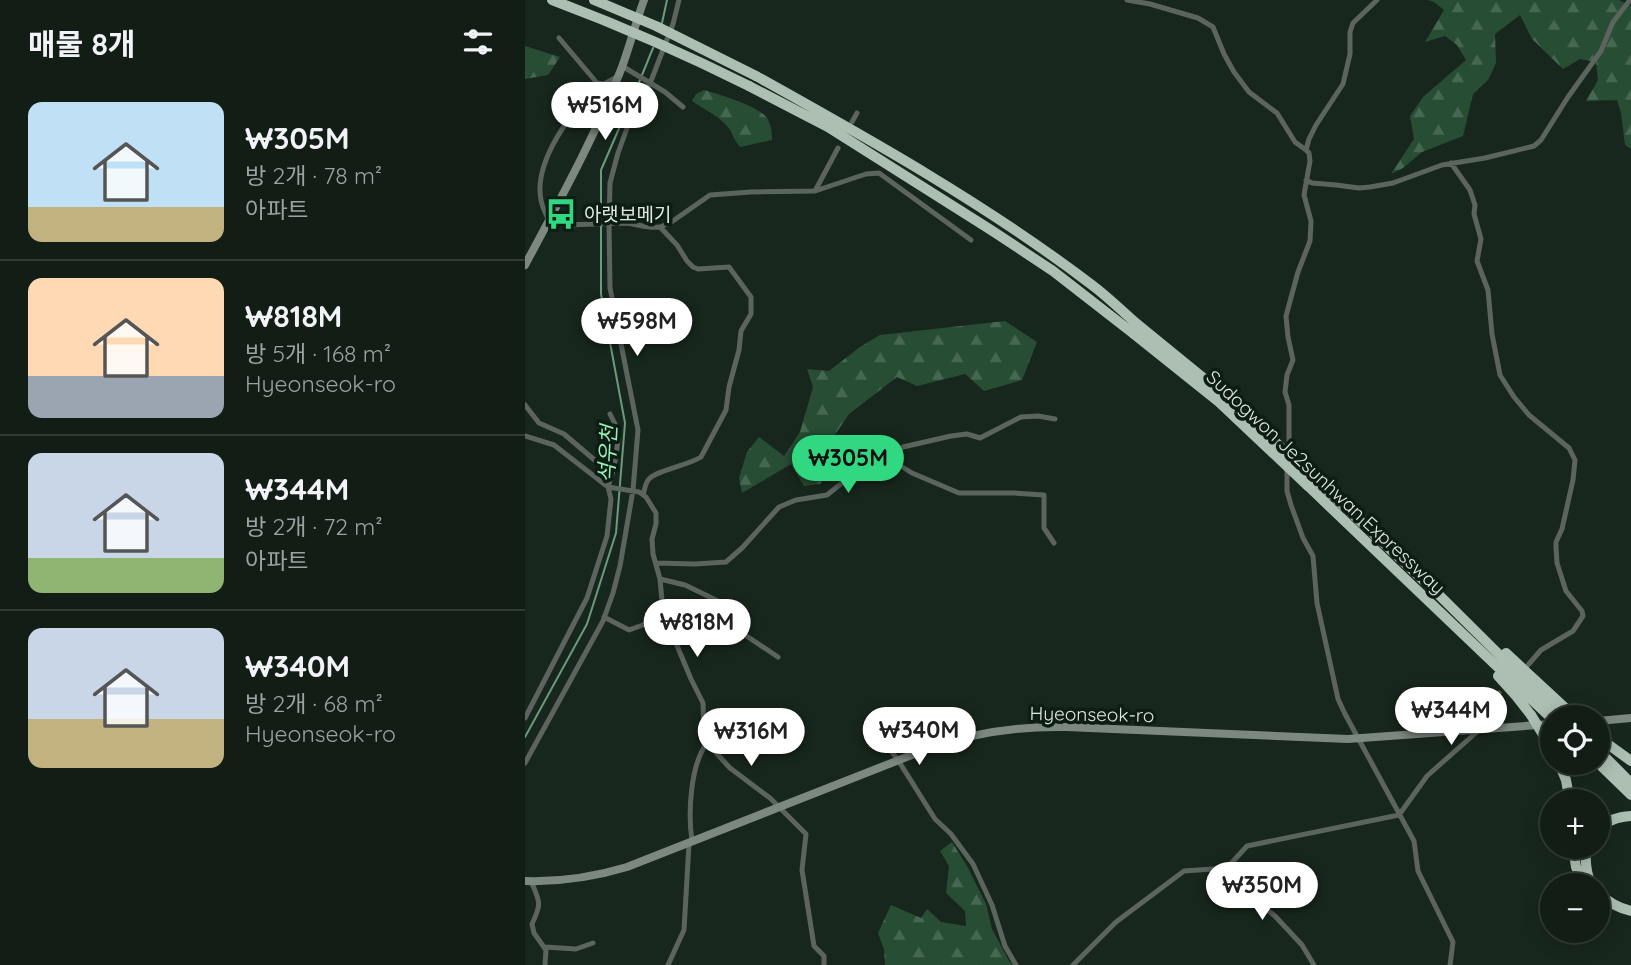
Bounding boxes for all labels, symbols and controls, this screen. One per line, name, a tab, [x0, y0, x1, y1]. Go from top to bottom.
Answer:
icon: filters	[459, 23, 497, 61]
text: 매물 8개	[28, 25, 136, 63]
pin: ₩516M	[556, 82, 654, 142]
text: ₩516M	[567, 90, 643, 119]
text: ₩305M	[245, 119, 350, 157]
icon: home	[84, 130, 168, 214]
text: 방 2개 · 78 m²	[245, 161, 382, 190]
text: 아파트	[245, 195, 308, 224]
bus stop icon: 아랫보메기	[544, 197, 578, 231]
place label: 아랫보메기	[584, 202, 671, 226]
text: ₩818M	[245, 297, 342, 335]
pin: ₩598M	[588, 298, 686, 358]
icon: home	[84, 306, 168, 390]
text: ₩598M	[597, 306, 677, 335]
text: 방 5개 · 168 m²	[245, 339, 391, 368]
street label: Sudogwon Je2sunhwan Expressway	[1202, 365, 1450, 599]
text: Hyeonseok-ro	[245, 369, 396, 398]
water label: 석우천	[593, 422, 622, 484]
pin: ₩305M	[799, 435, 897, 495]
text: ₩305M	[808, 443, 888, 472]
text: ₩344M	[245, 470, 349, 508]
icon: home	[84, 481, 168, 565]
text: 방 2개 · 72 m²	[245, 512, 382, 541]
text: 아파트	[245, 546, 308, 575]
pin: ₩818M	[648, 600, 746, 659]
text: ₩818M	[660, 607, 734, 636]
text: ₩340M	[245, 647, 350, 685]
icon: home	[84, 656, 168, 740]
pin: ₩344M	[1402, 688, 1500, 747]
text: 방 2개 · 68 m²	[245, 689, 383, 718]
text: ₩344M	[1411, 695, 1491, 724]
street label: Hyeonseok-ro	[1029, 701, 1155, 727]
map controls	[1540, 705, 1610, 943]
button: locate	[1540, 705, 1610, 775]
pin: ₩316M	[702, 708, 800, 768]
pin: ₩340M	[870, 708, 968, 767]
text: ₩340M	[879, 715, 959, 744]
text: ₩316M	[714, 716, 788, 745]
text: Hyeonseok-ro	[245, 719, 396, 748]
button: +	[1540, 789, 1610, 859]
pin: ₩350M	[1213, 862, 1311, 922]
text: ₩350M	[1222, 870, 1302, 899]
button: −	[1540, 873, 1610, 943]

